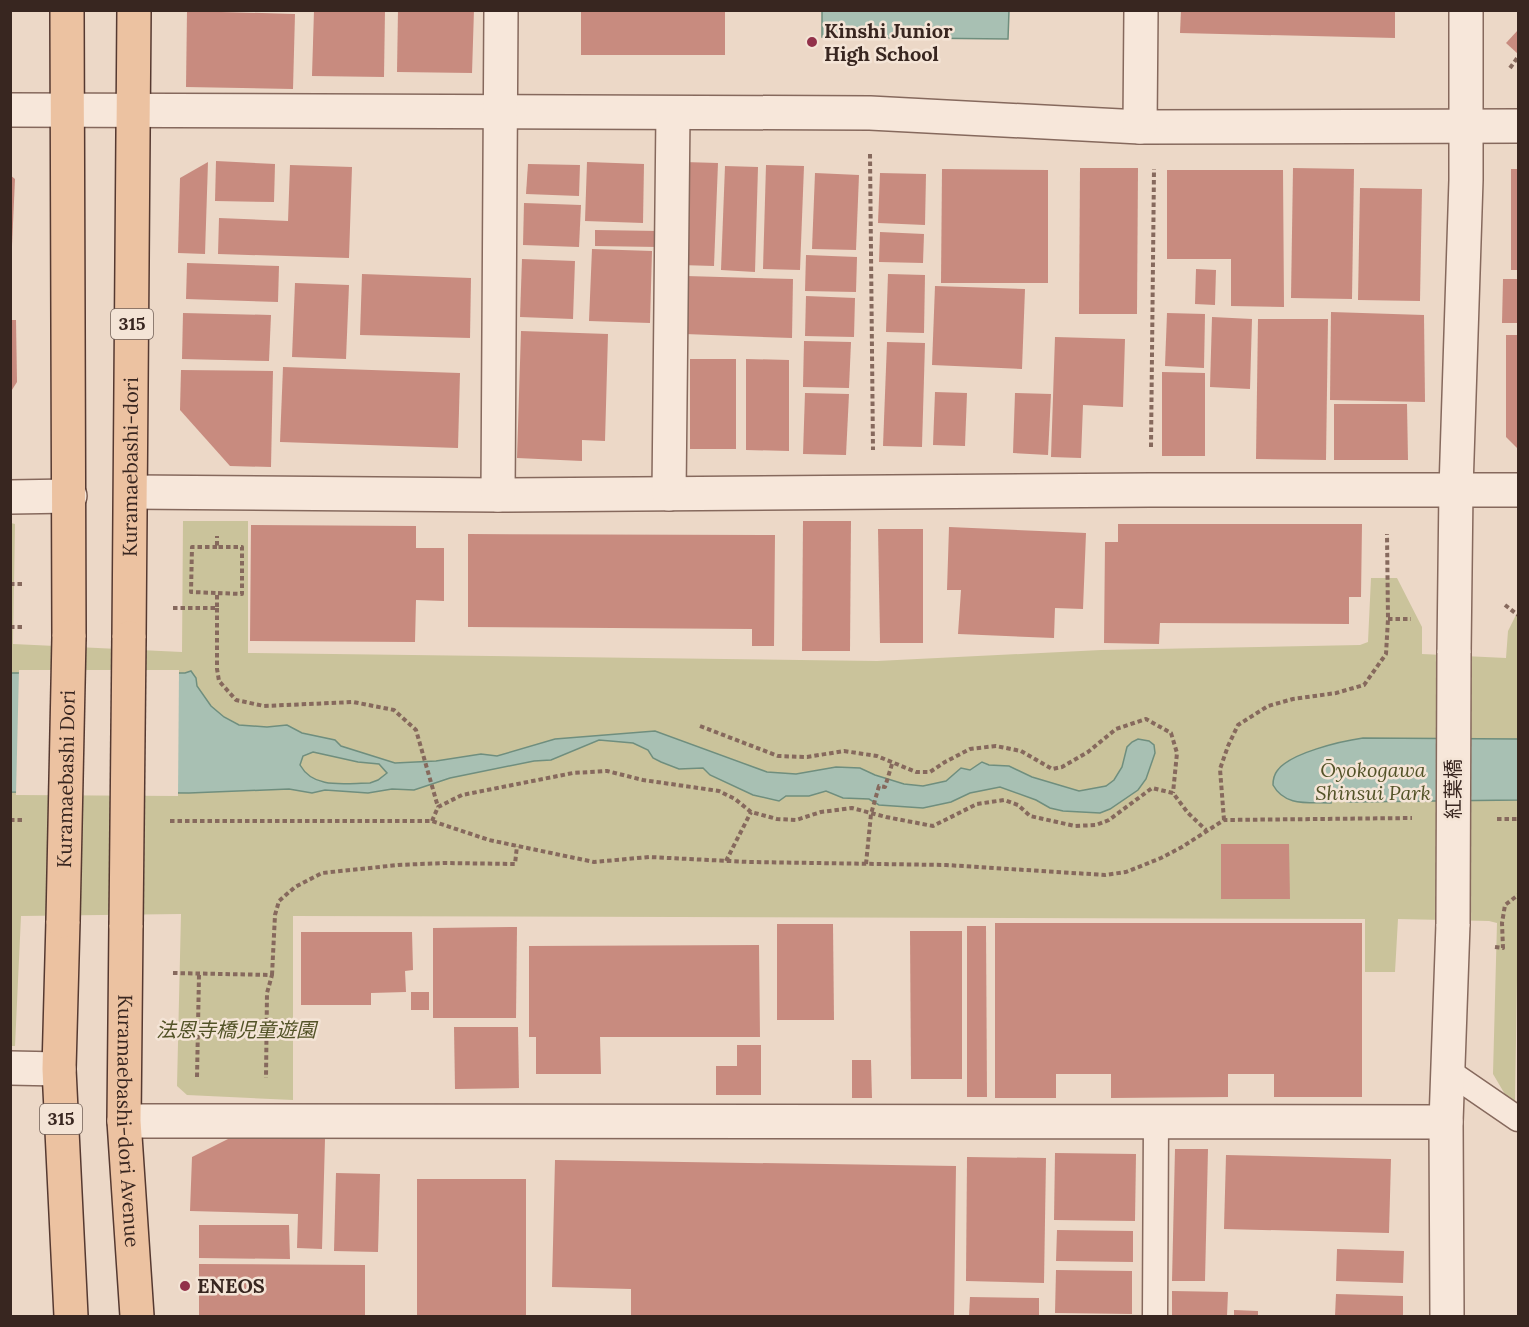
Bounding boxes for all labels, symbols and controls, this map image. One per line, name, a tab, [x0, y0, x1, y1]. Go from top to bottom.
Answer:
place label: Kinshi Junior High School	[824, 18, 953, 66]
marker: Kinshi Junior High School	[805, 35, 819, 49]
road number: 315	[111, 309, 153, 339]
street label: Kuramaebashi-dori	[117, 377, 143, 557]
street label: Kuramaebashi Dori	[51, 690, 80, 868]
park label: Ōyokogawa Shinsui Park	[1315, 757, 1431, 805]
street label: 紅葉橋	[1440, 759, 1465, 819]
street label: Kuramaebashi-dori Avenue	[112, 994, 145, 1248]
park label: 法恩寺橋児童遊園	[156, 1017, 319, 1042]
road number: 315	[40, 1104, 82, 1134]
place label: ENEOS	[197, 1273, 265, 1298]
marker: ENEOS	[178, 1279, 192, 1293]

